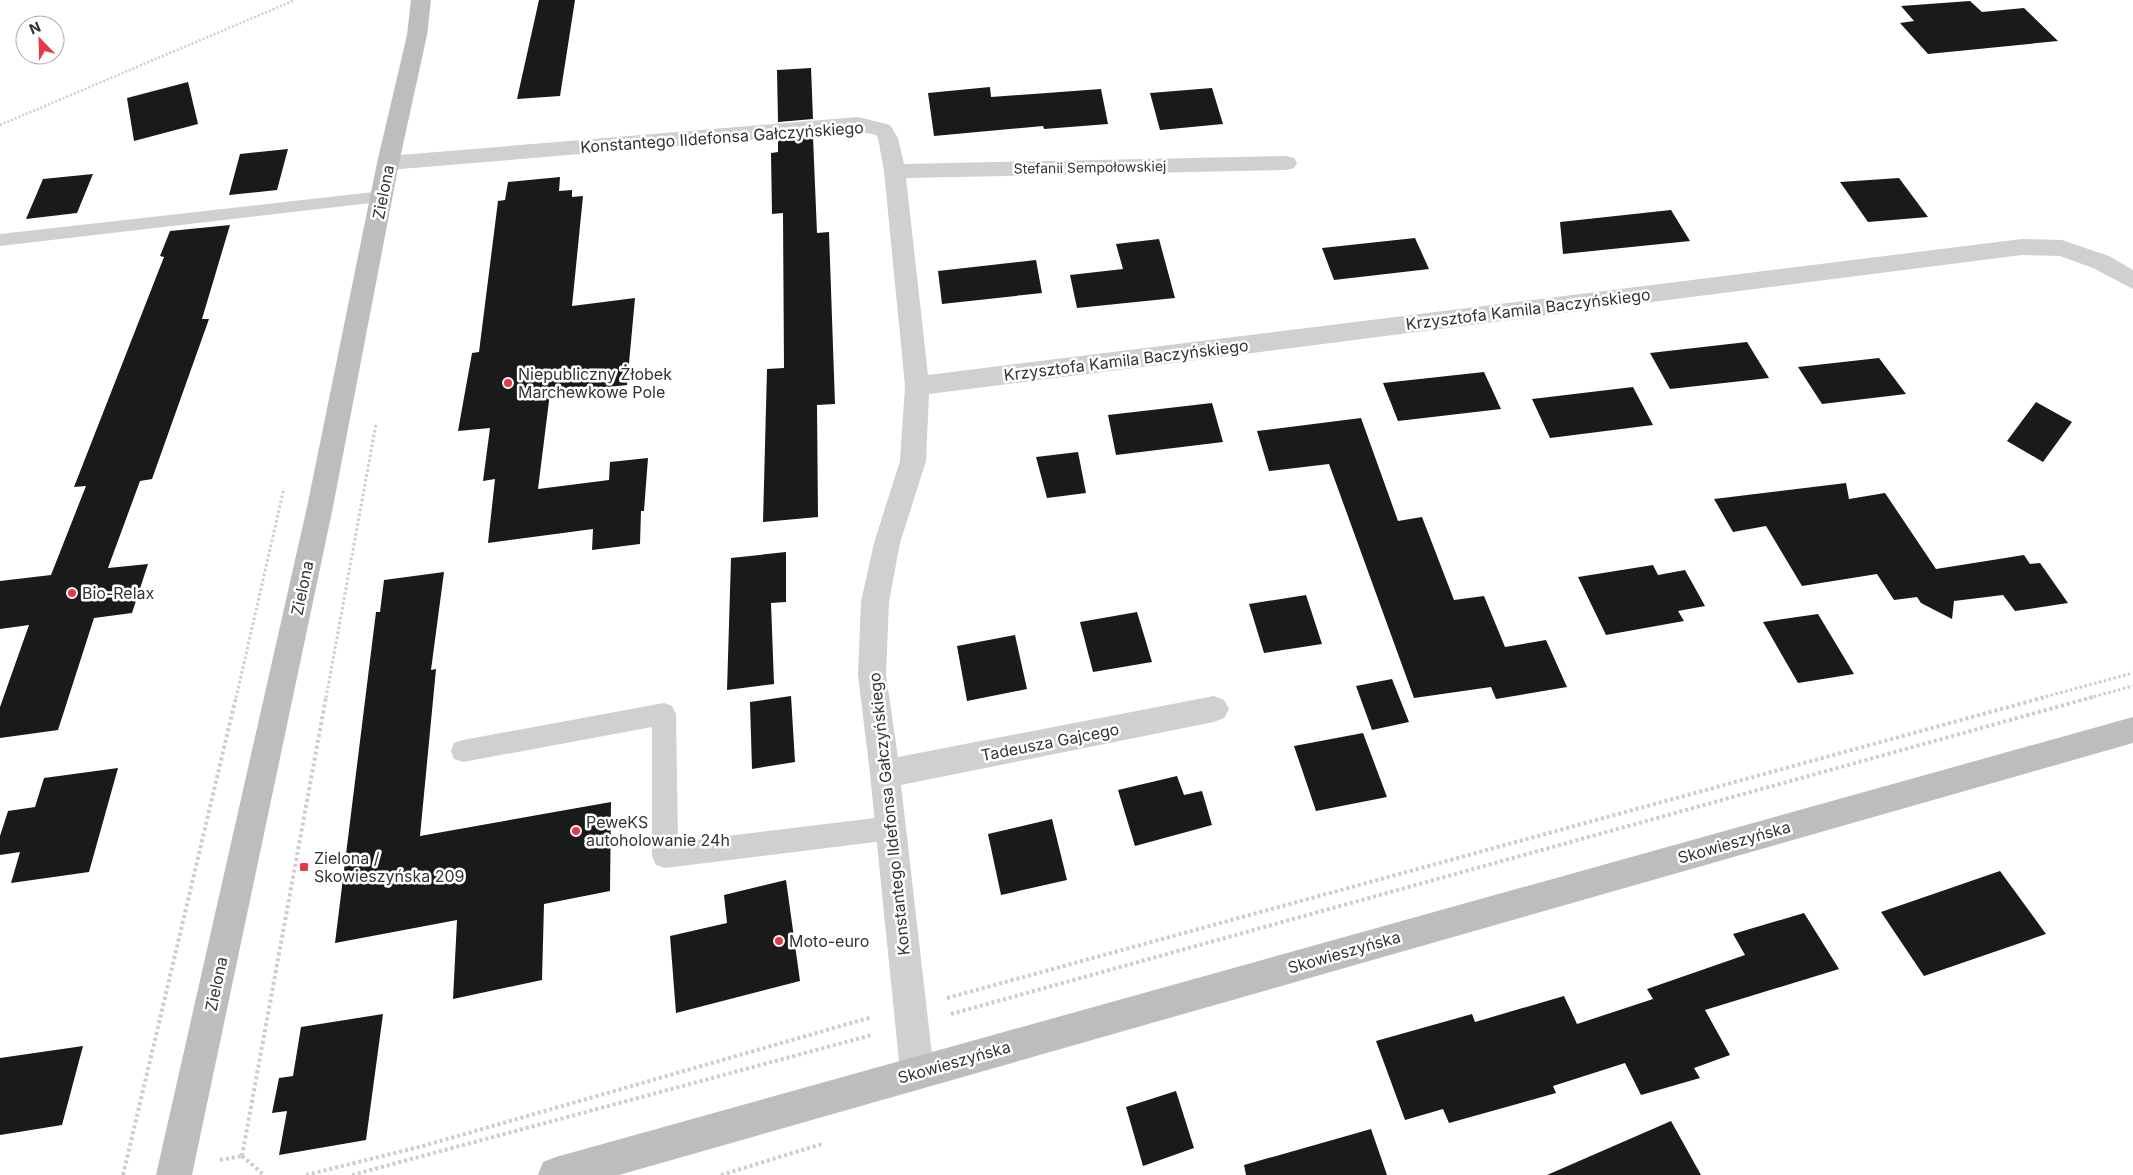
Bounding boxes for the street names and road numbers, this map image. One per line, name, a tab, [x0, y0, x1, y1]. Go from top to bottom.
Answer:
street label: Konstantego Ildefonsa Gałczyńskiego	[580, 117, 864, 157]
street label: Stefanii Sempołowskiej	[1013, 157, 1167, 177]
street label: Zielona	[368, 163, 398, 221]
street label: Krzysztofa Kamila Baczyńskiego	[1405, 284, 1651, 334]
street label: Krzysztofa Kamila Baczyńskiego	[1003, 335, 1249, 385]
street label: Zielona	[286, 559, 318, 617]
street label: Konstantego Ildefonsa Gałczyńskiego	[864, 672, 914, 956]
street label: Tadeusza Gajcego	[979, 719, 1121, 765]
street label: Skowieszyńska	[1675, 816, 1793, 868]
street label: Skowieszyńska	[1285, 926, 1403, 978]
street label: Zielona	[200, 955, 232, 1013]
street label: Skowieszyńska	[895, 1036, 1013, 1088]

